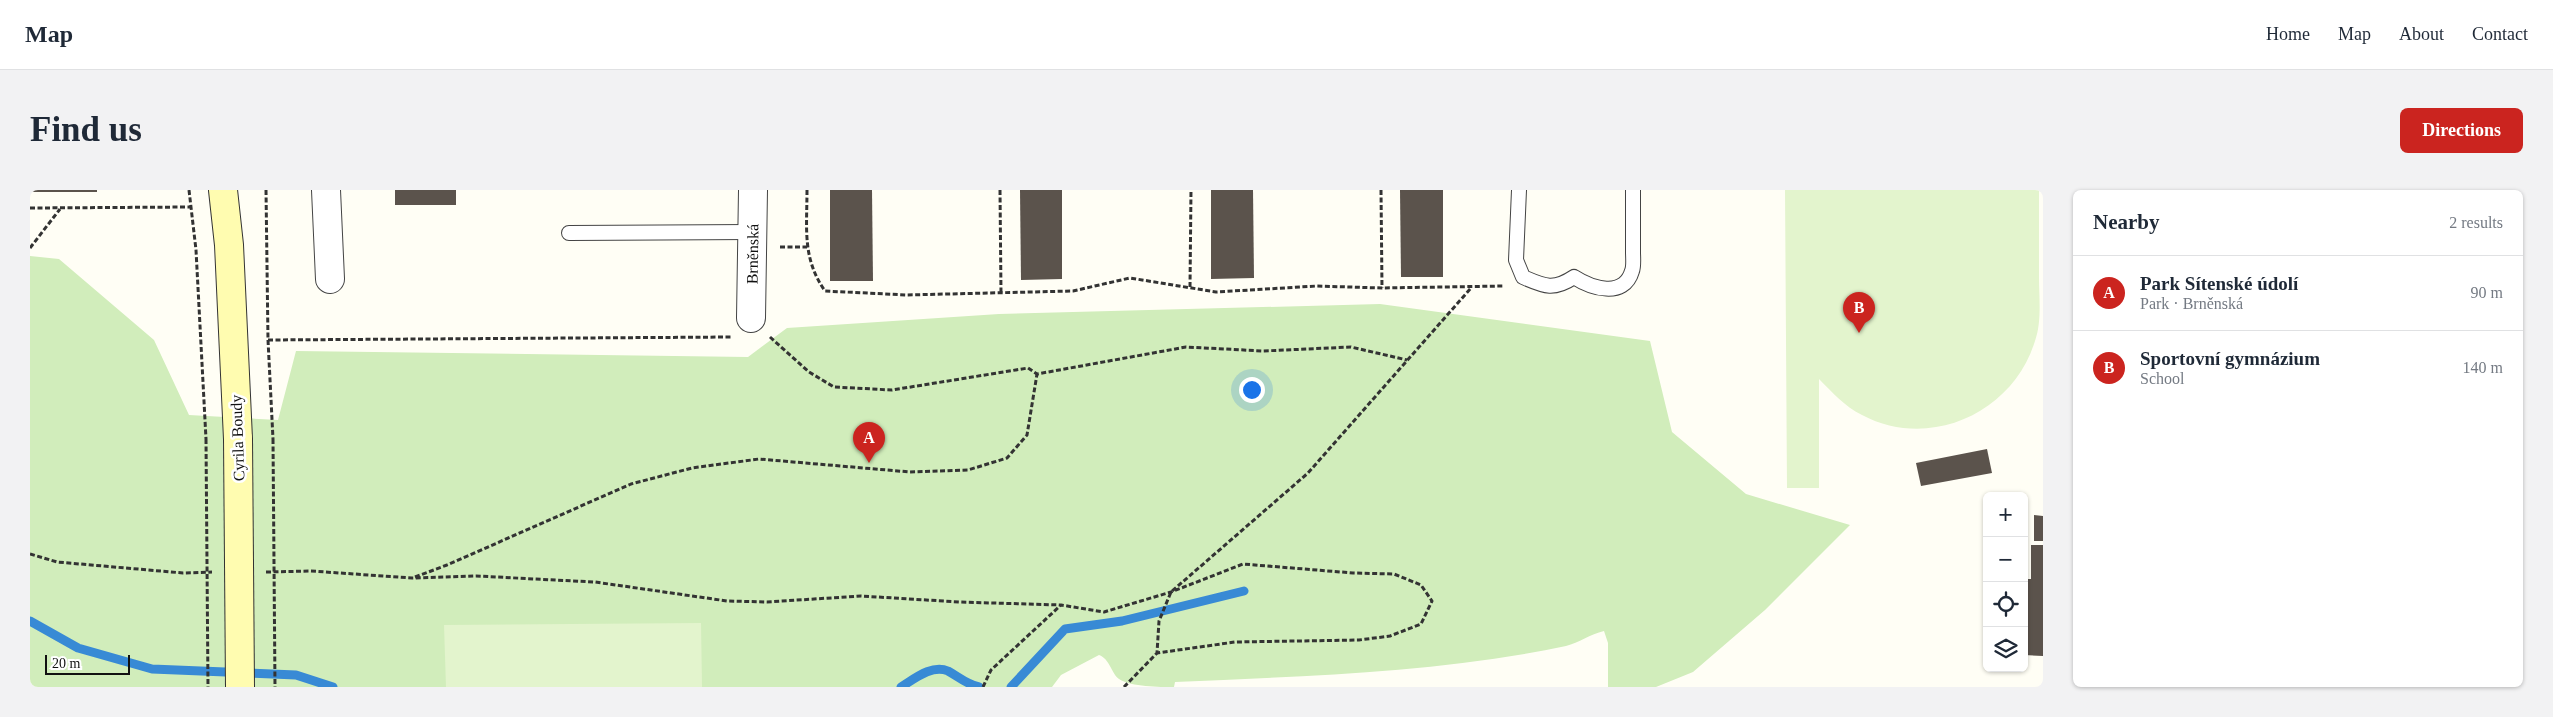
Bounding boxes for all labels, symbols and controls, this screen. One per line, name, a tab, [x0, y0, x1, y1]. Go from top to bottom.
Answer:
text: Map	[25, 21, 73, 47]
text: Home	[2266, 24, 2310, 44]
text: Map	[2338, 24, 2371, 44]
text: About	[2399, 24, 2444, 44]
text: Contact	[2472, 24, 2528, 44]
button: Directions	[2400, 108, 2523, 153]
text: Find us	[30, 110, 142, 149]
text: Nearby	[2093, 210, 2160, 234]
text: 2 results	[2449, 214, 2503, 231]
street label: Brněnská	[744, 224, 761, 284]
text: Park Sítenské údolí	[2140, 273, 2298, 294]
text: A	[2103, 284, 2115, 301]
text: 90 m	[2471, 284, 2503, 301]
pin: B	[1843, 292, 1875, 333]
text: Park · Brněnská	[2140, 295, 2243, 312]
text: Sportovní gymnázium	[2140, 348, 2320, 369]
text: B	[2104, 359, 2114, 376]
text: 140 m	[2463, 359, 2503, 376]
text: School	[2140, 370, 2184, 387]
your location	[1239, 377, 1265, 403]
street label: Cyrila Boudy	[227, 394, 249, 482]
pin: A	[853, 422, 885, 463]
map controls	[1983, 492, 2028, 672]
button: +	[1983, 492, 2028, 537]
button: −	[1983, 537, 2028, 582]
button: locate	[1983, 582, 2028, 627]
button: layers	[1983, 627, 2028, 672]
scale bar	[45, 652, 130, 675]
text: 20 m	[52, 656, 80, 671]

